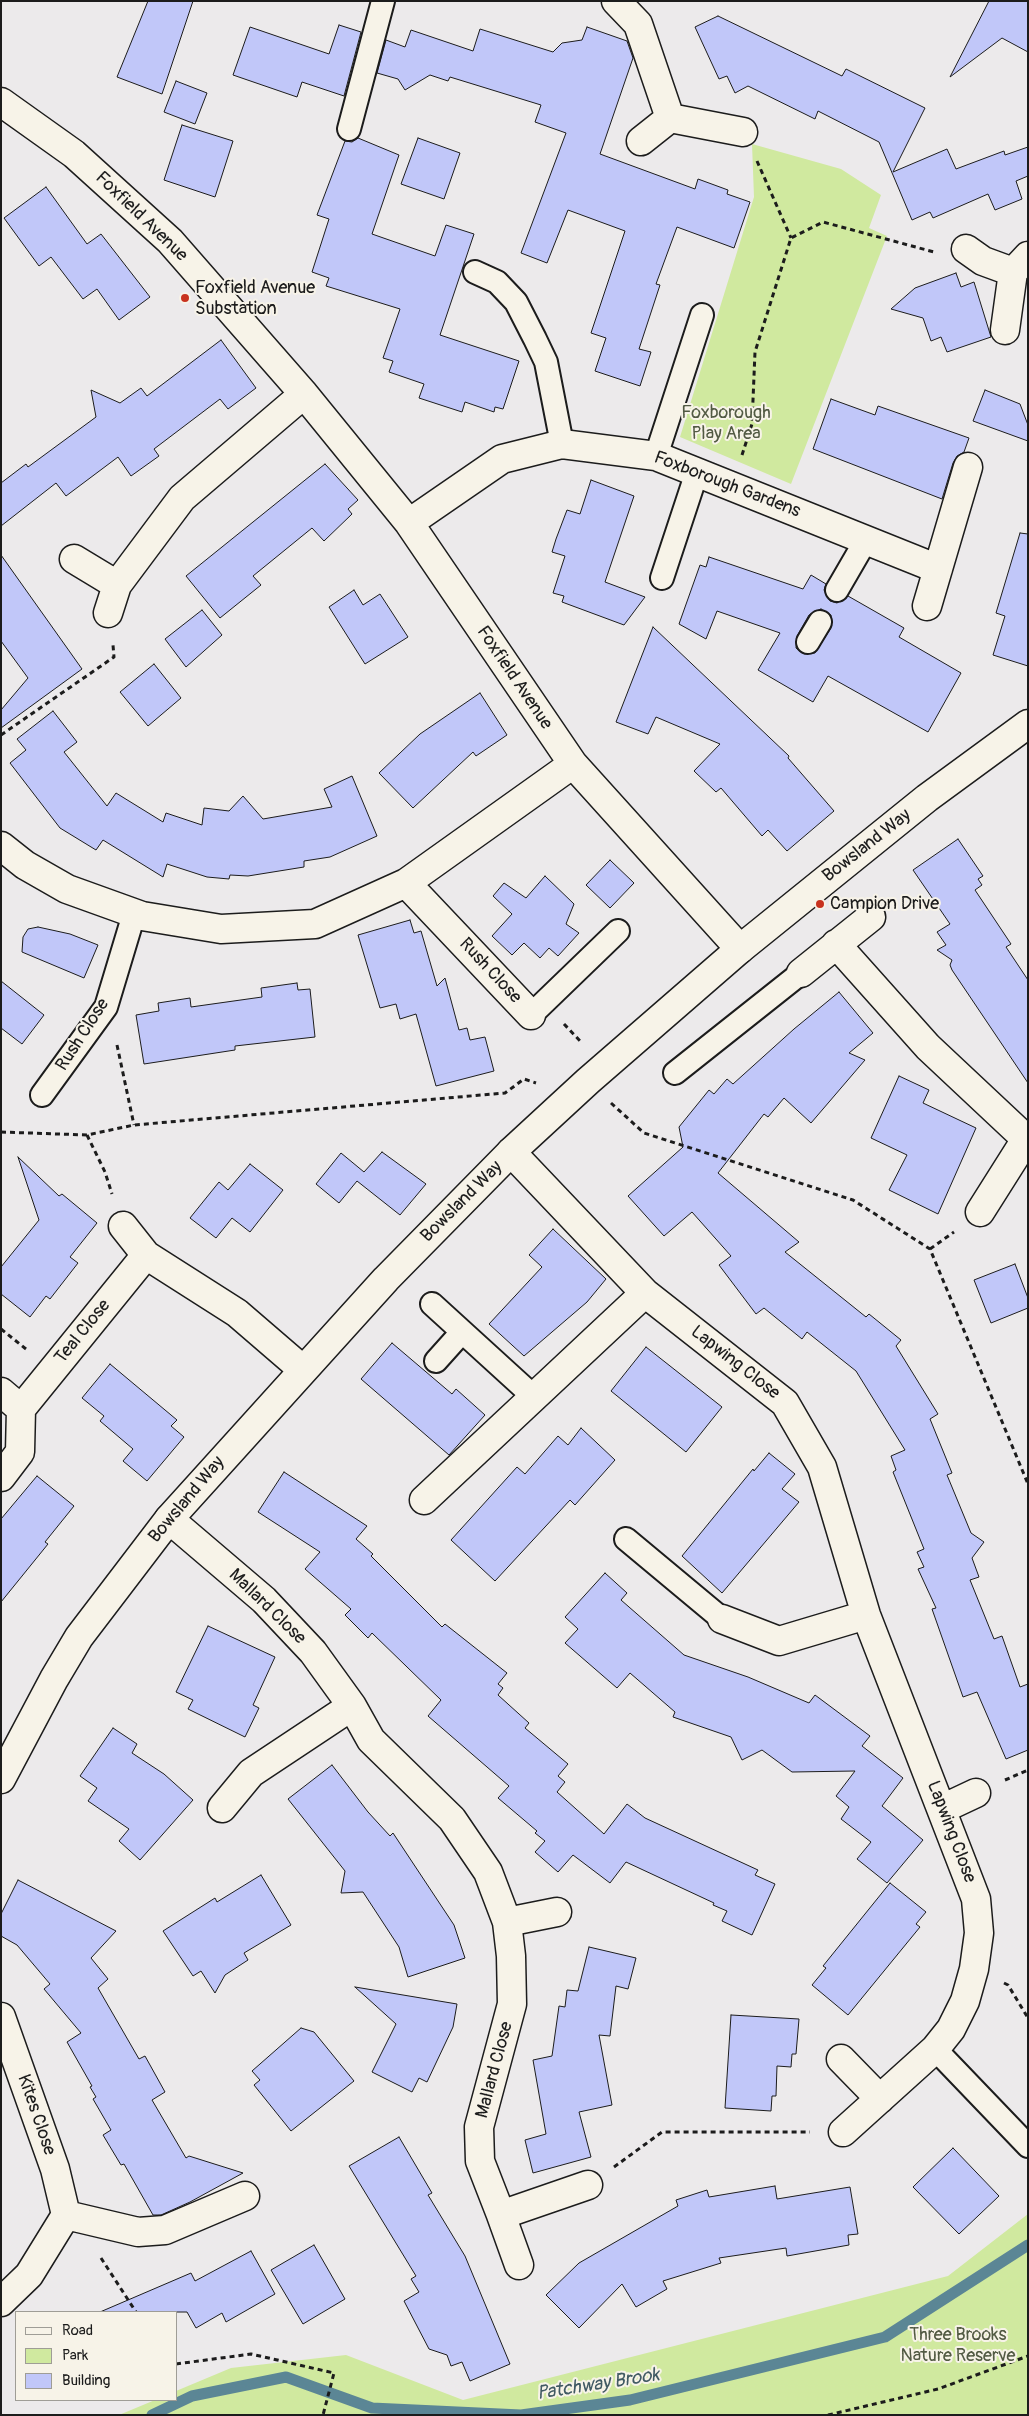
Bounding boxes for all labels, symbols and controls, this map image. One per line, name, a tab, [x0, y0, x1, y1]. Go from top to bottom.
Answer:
street label: Foxfield Avenue	[90, 167, 192, 267]
place label: Foxfield Avenue Substation	[195, 277, 315, 320]
marker: Foxfield Avenue Substation	[179, 292, 191, 304]
park label: Foxborough Play Area	[681, 402, 771, 444]
street label: Foxborough Gardens	[651, 447, 803, 523]
street label: Foxfield Avenue	[471, 622, 557, 734]
street label: Bowsland Way	[818, 805, 916, 887]
place label: Campion Drive	[830, 893, 939, 915]
marker: Campion Drive	[814, 898, 826, 910]
street label: Rush Close	[454, 934, 526, 1008]
street label: Rush Close	[52, 995, 114, 1075]
street label: Bowsland Way	[417, 1157, 507, 1247]
street label: Teal Close	[51, 1296, 115, 1368]
street label: Lapwing Close	[686, 1321, 784, 1405]
street label: Bowsland Way	[145, 1452, 229, 1548]
street label: Mallard Close	[224, 1565, 310, 1649]
street label: Lapwing Close	[922, 1778, 980, 1886]
street label: Mallard Close	[472, 2019, 518, 2121]
street label: Kites Close	[12, 2072, 60, 2158]
legend	[15, 2311, 178, 2401]
text: Road	[62, 2321, 93, 2340]
park label: Three Brooks Nature Reserve	[901, 2324, 1015, 2366]
text: Park	[62, 2346, 88, 2365]
water label: Patchway Brook	[535, 2364, 661, 2406]
text: Building	[62, 2371, 110, 2390]

